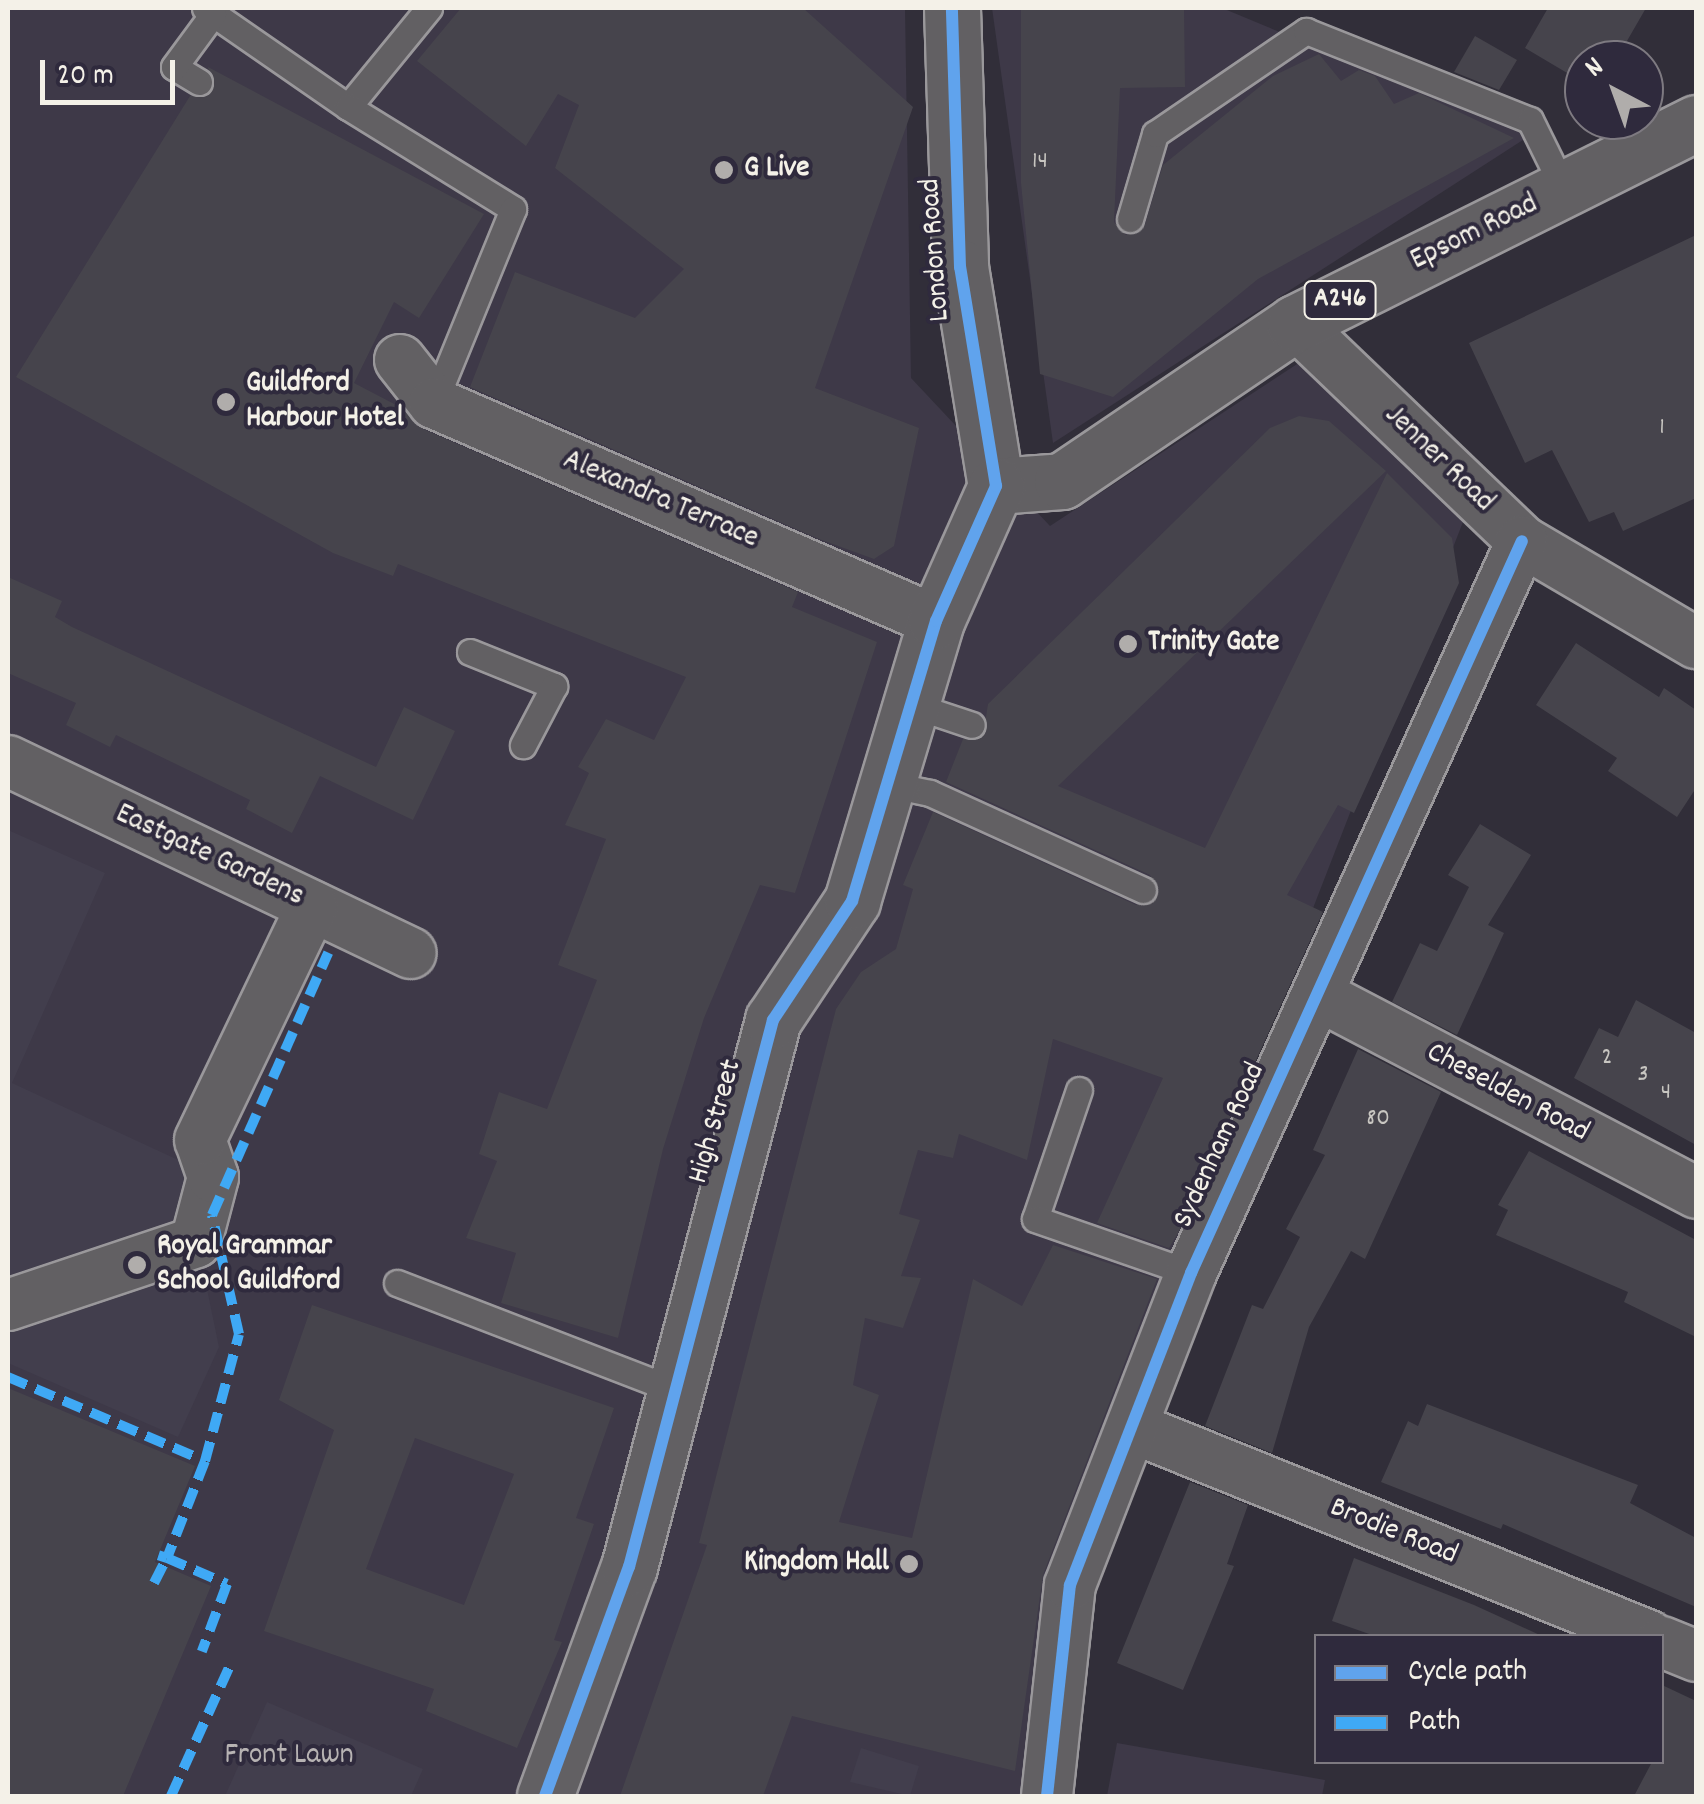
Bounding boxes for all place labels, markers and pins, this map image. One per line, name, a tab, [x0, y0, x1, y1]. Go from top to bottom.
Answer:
place label: G Live	[744, 152, 809, 188]
marker: G Live	[713, 159, 735, 181]
place label: Guildford Harbour Hotel	[246, 367, 404, 438]
marker: Guildford Harbour Hotel	[215, 391, 237, 413]
place label: Trinity Gate	[1148, 626, 1280, 662]
marker: Trinity Gate	[1117, 633, 1139, 655]
place label: Royal Grammar School Guildford	[157, 1230, 341, 1300]
marker: Royal Grammar School Guildford	[126, 1254, 148, 1276]
place label: Kingdom Hall	[744, 1546, 889, 1582]
marker: Kingdom Hall	[898, 1553, 920, 1575]

